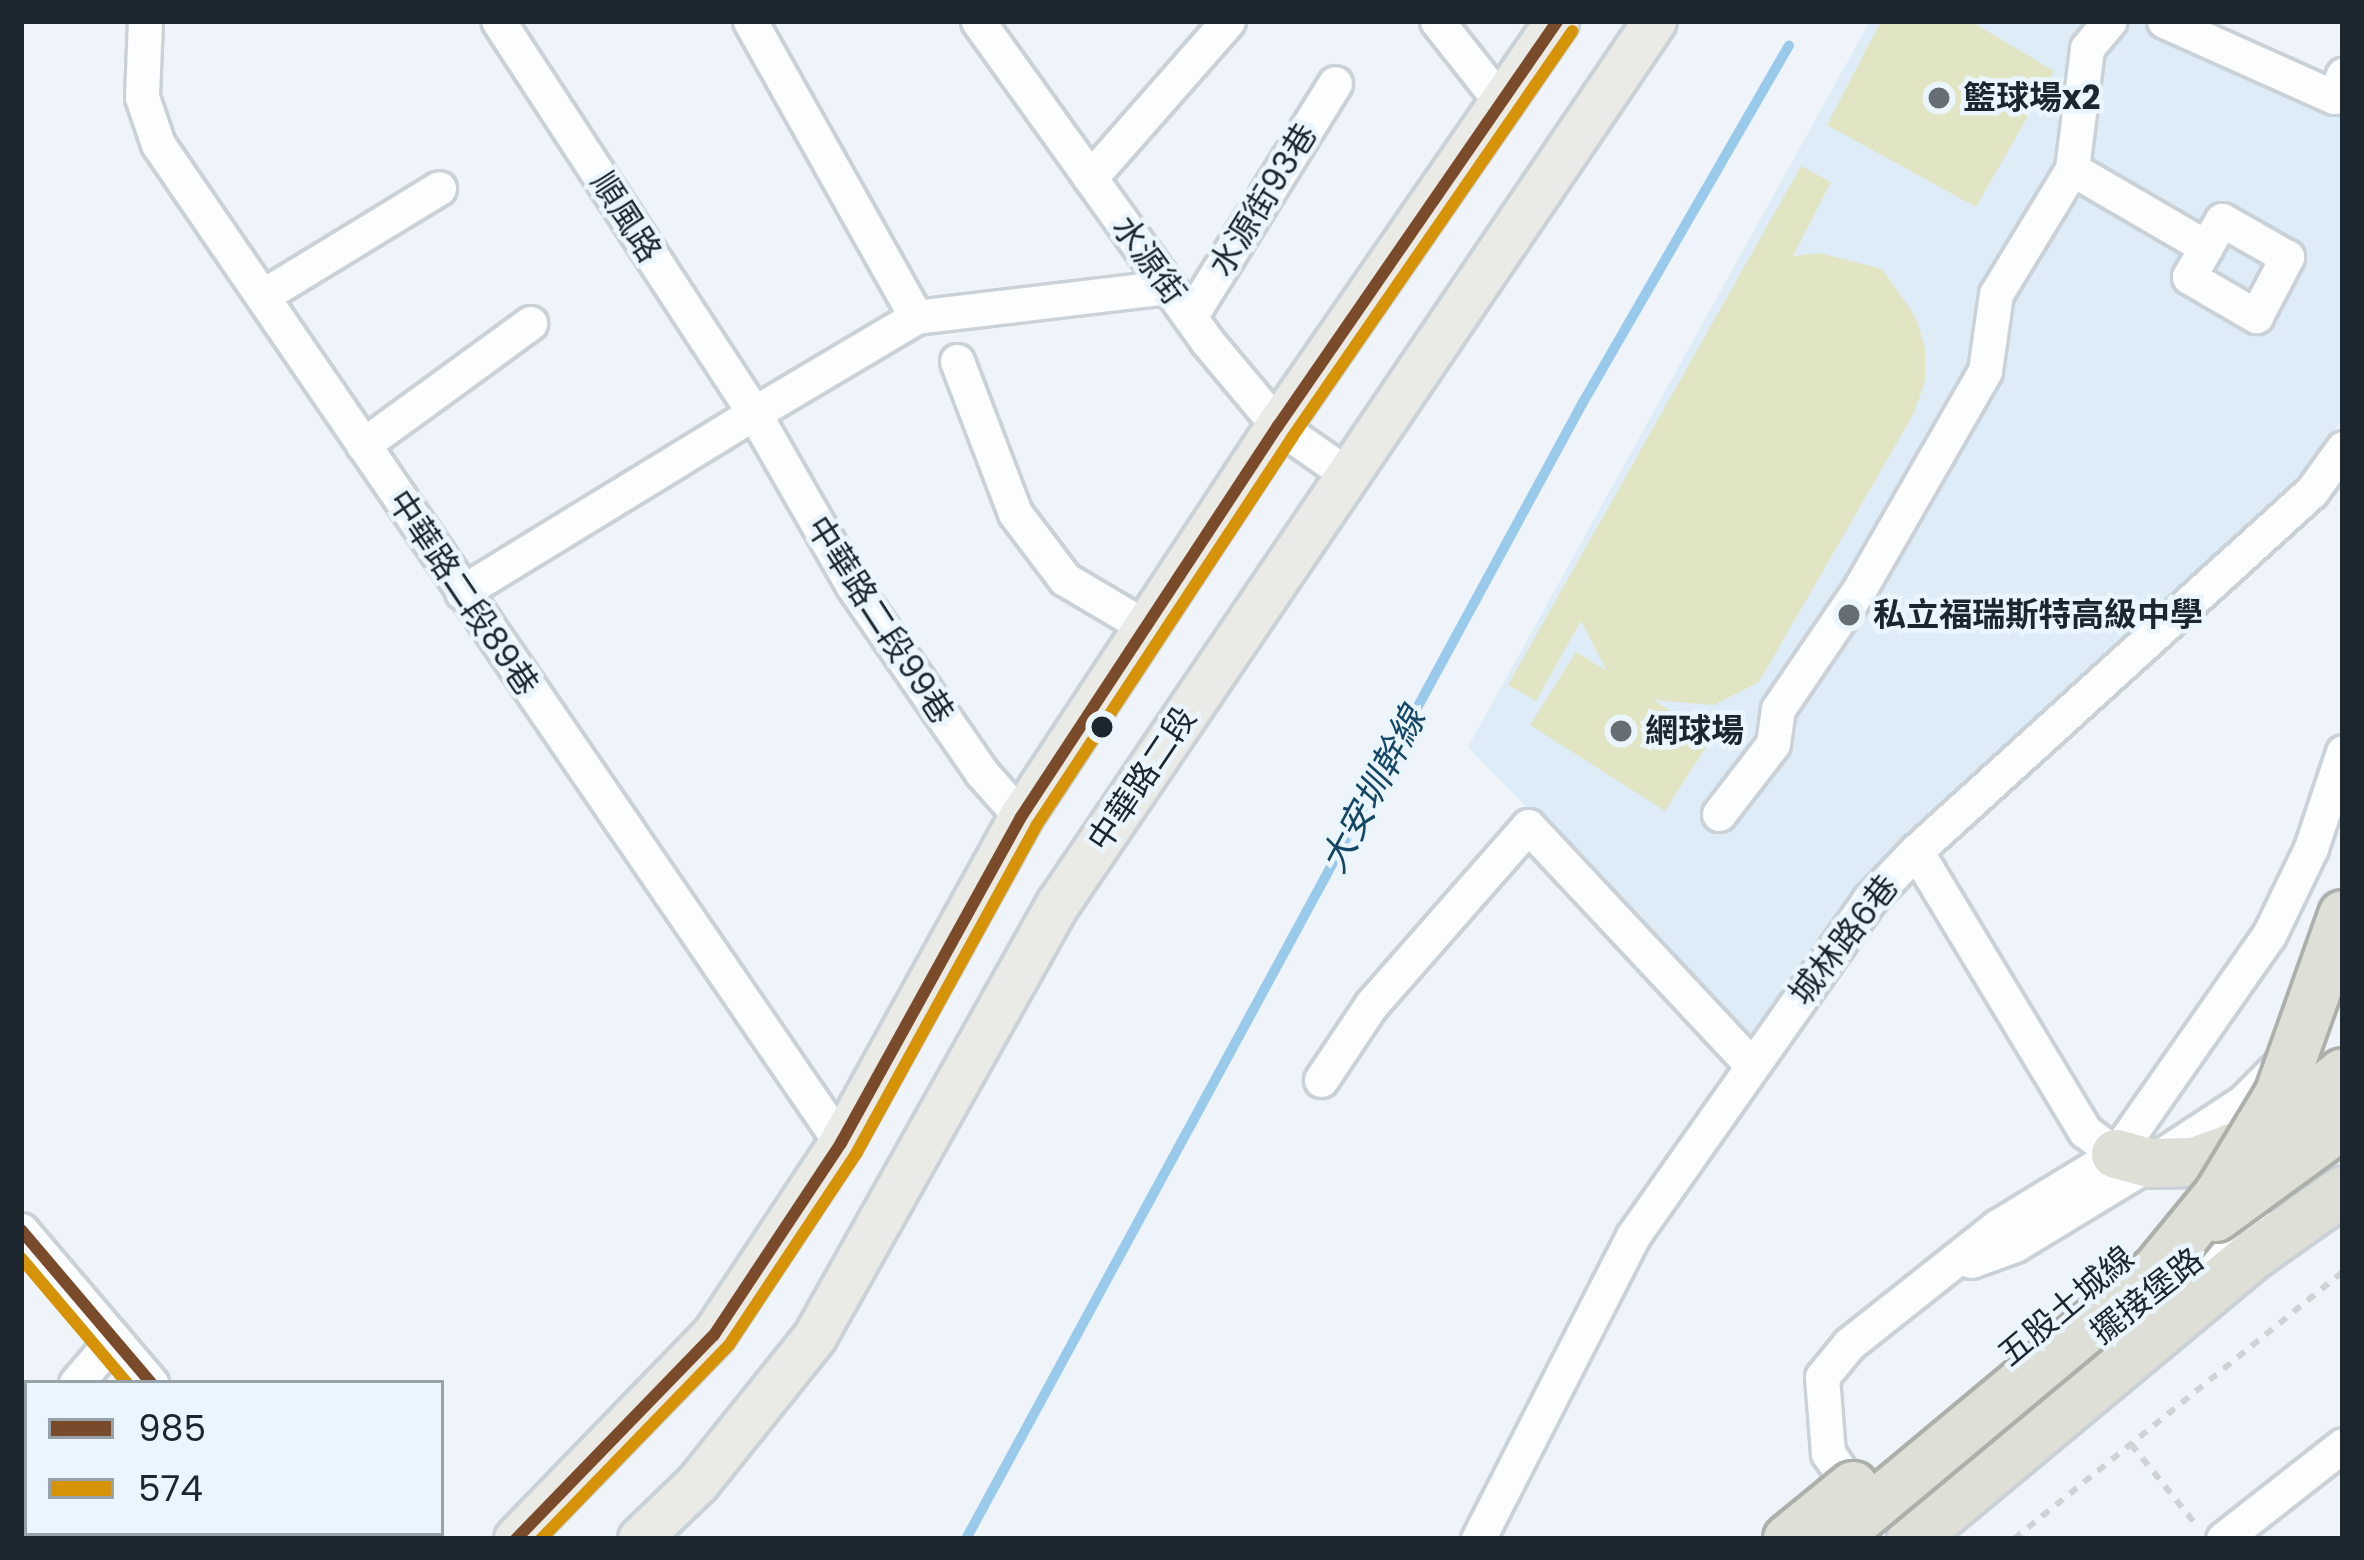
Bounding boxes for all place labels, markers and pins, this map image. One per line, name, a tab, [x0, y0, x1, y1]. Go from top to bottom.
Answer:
place label: 籃球場x2	[1963, 78, 2100, 118]
marker: 籃球場x2	[1926, 85, 1952, 111]
place label: 私立福瑞斯特高級中學	[1873, 595, 2203, 635]
marker: 私立福瑞斯特高級中學	[1836, 602, 1862, 628]
place label: 網球場	[1645, 711, 1744, 751]
unlabelled marker	[1091, 716, 1113, 738]
marker: 網球場	[1608, 718, 1634, 744]

